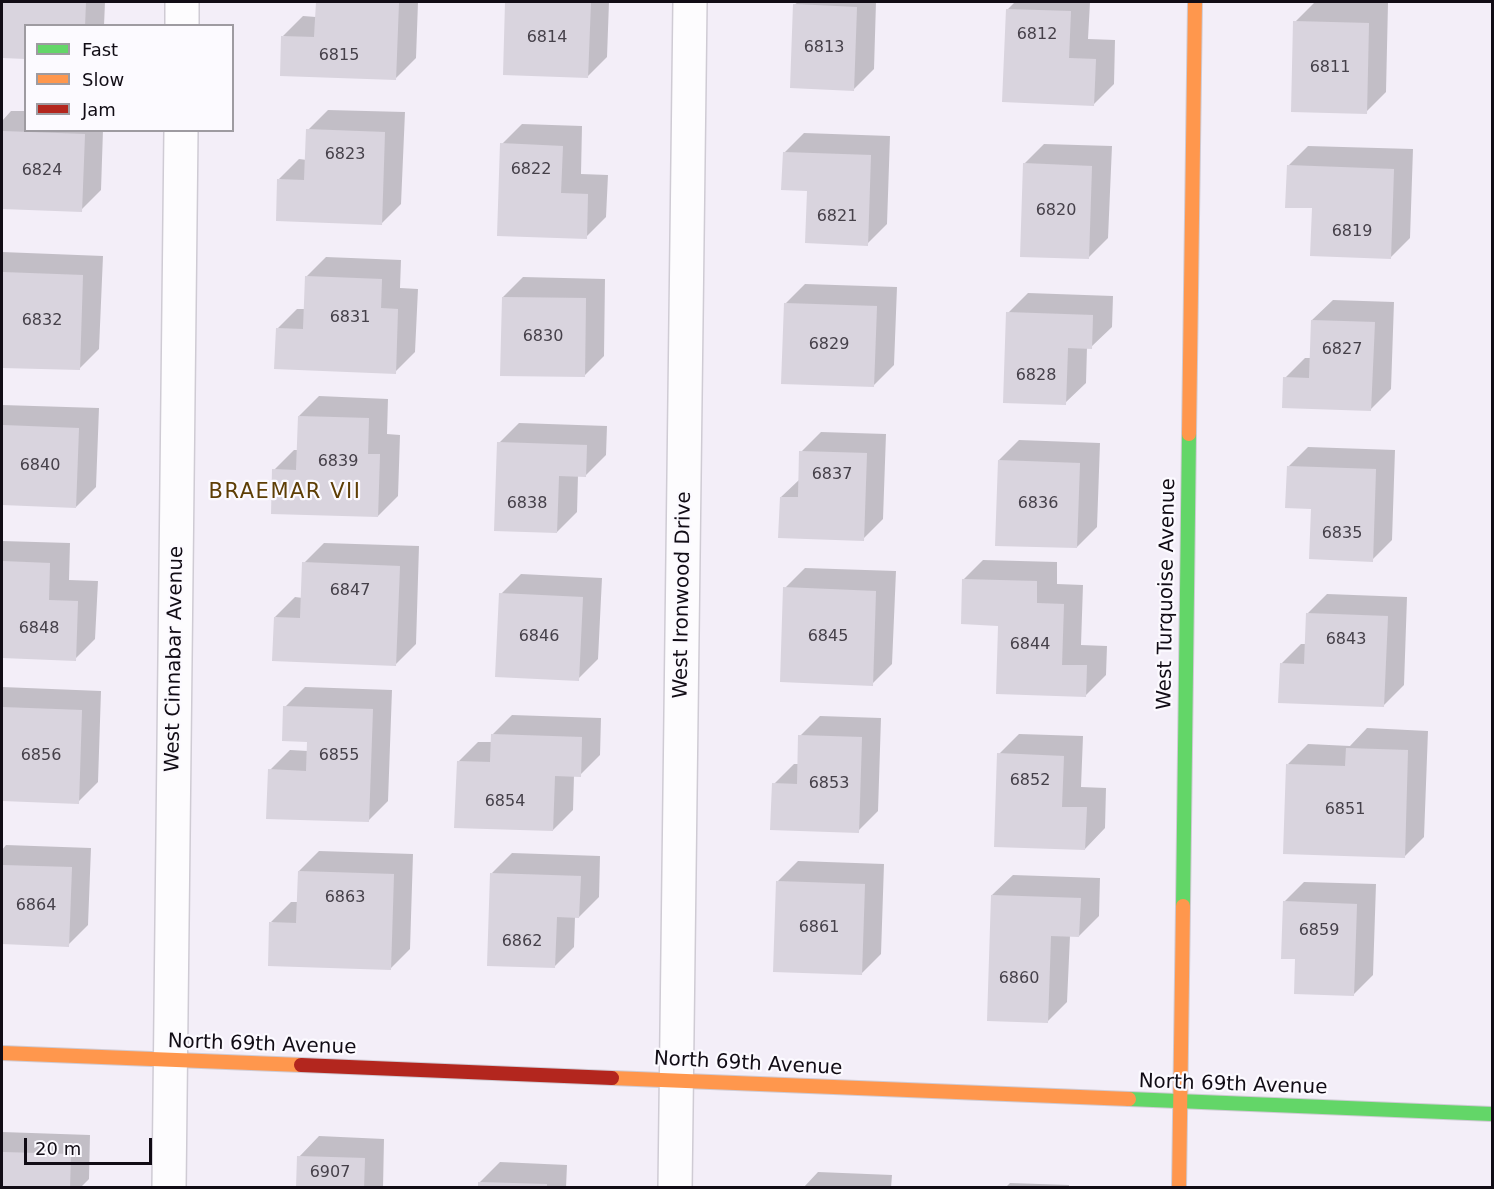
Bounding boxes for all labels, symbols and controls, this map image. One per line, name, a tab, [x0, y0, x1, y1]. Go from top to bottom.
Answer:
legend	[24, 24, 234, 132]
house number: 6812	[1017, 25, 1057, 45]
house number: 6814	[527, 28, 567, 48]
house number: 6813	[804, 38, 844, 58]
text: Fast	[82, 39, 118, 60]
house number: 6815	[319, 46, 359, 66]
house number: 6811	[1310, 58, 1350, 78]
text: Slow	[82, 69, 124, 90]
text: Jam	[82, 99, 116, 120]
house number: 6823	[325, 145, 365, 165]
house number: 6822	[511, 160, 551, 180]
house number: 6824	[22, 161, 62, 181]
house number: 6820	[1036, 201, 1076, 221]
house number: 6821	[817, 207, 857, 227]
house number: 6819	[1332, 222, 1372, 242]
house number: 6831	[330, 308, 370, 328]
house number: 6832	[22, 311, 62, 331]
house number: 6830	[523, 327, 563, 347]
house number: 6829	[809, 335, 849, 355]
house number: 6827	[1322, 340, 1362, 360]
house number: 6828	[1016, 366, 1056, 386]
house number: 6839	[318, 452, 358, 472]
house number: 6840	[20, 456, 60, 476]
house number: 6837	[812, 465, 852, 485]
street label: West Turquoise Avenue	[1153, 478, 1181, 710]
district label: BRAEMAR VII	[209, 480, 361, 506]
street label: West Ironwood Drive	[669, 491, 697, 699]
house number: 6838	[507, 494, 547, 514]
house number: 6836	[1018, 494, 1058, 514]
house number: 6835	[1322, 524, 1362, 544]
street label: West Cinnabar Avenue	[161, 546, 189, 772]
house number: 6847	[330, 581, 370, 601]
house number: 6848	[19, 619, 59, 639]
house number: 6846	[519, 627, 559, 647]
house number: 6845	[808, 627, 848, 647]
house number: 6843	[1326, 630, 1366, 650]
house number: 6844	[1010, 635, 1050, 655]
house number: 6856	[21, 746, 61, 766]
house number: 6855	[319, 746, 359, 766]
house number: 6852	[1010, 771, 1050, 791]
house number: 6853	[809, 774, 849, 794]
house number: 6854	[485, 792, 525, 812]
house number: 6851	[1325, 800, 1365, 820]
house number: 6863	[325, 888, 365, 908]
house number: 6864	[16, 896, 56, 916]
house number: 6861	[799, 918, 839, 938]
house number: 6859	[1299, 921, 1339, 941]
house number: 6862	[502, 932, 542, 952]
house number: 6860	[999, 969, 1039, 989]
street label: North 69th Avenue	[167, 1030, 357, 1060]
street label: North 69th Avenue	[653, 1047, 843, 1081]
street label: North 69th Avenue	[1138, 1070, 1328, 1100]
scale bar	[27, 1126, 154, 1164]
text: 20 m	[35, 1138, 81, 1159]
house number: 6907	[310, 1163, 350, 1183]

